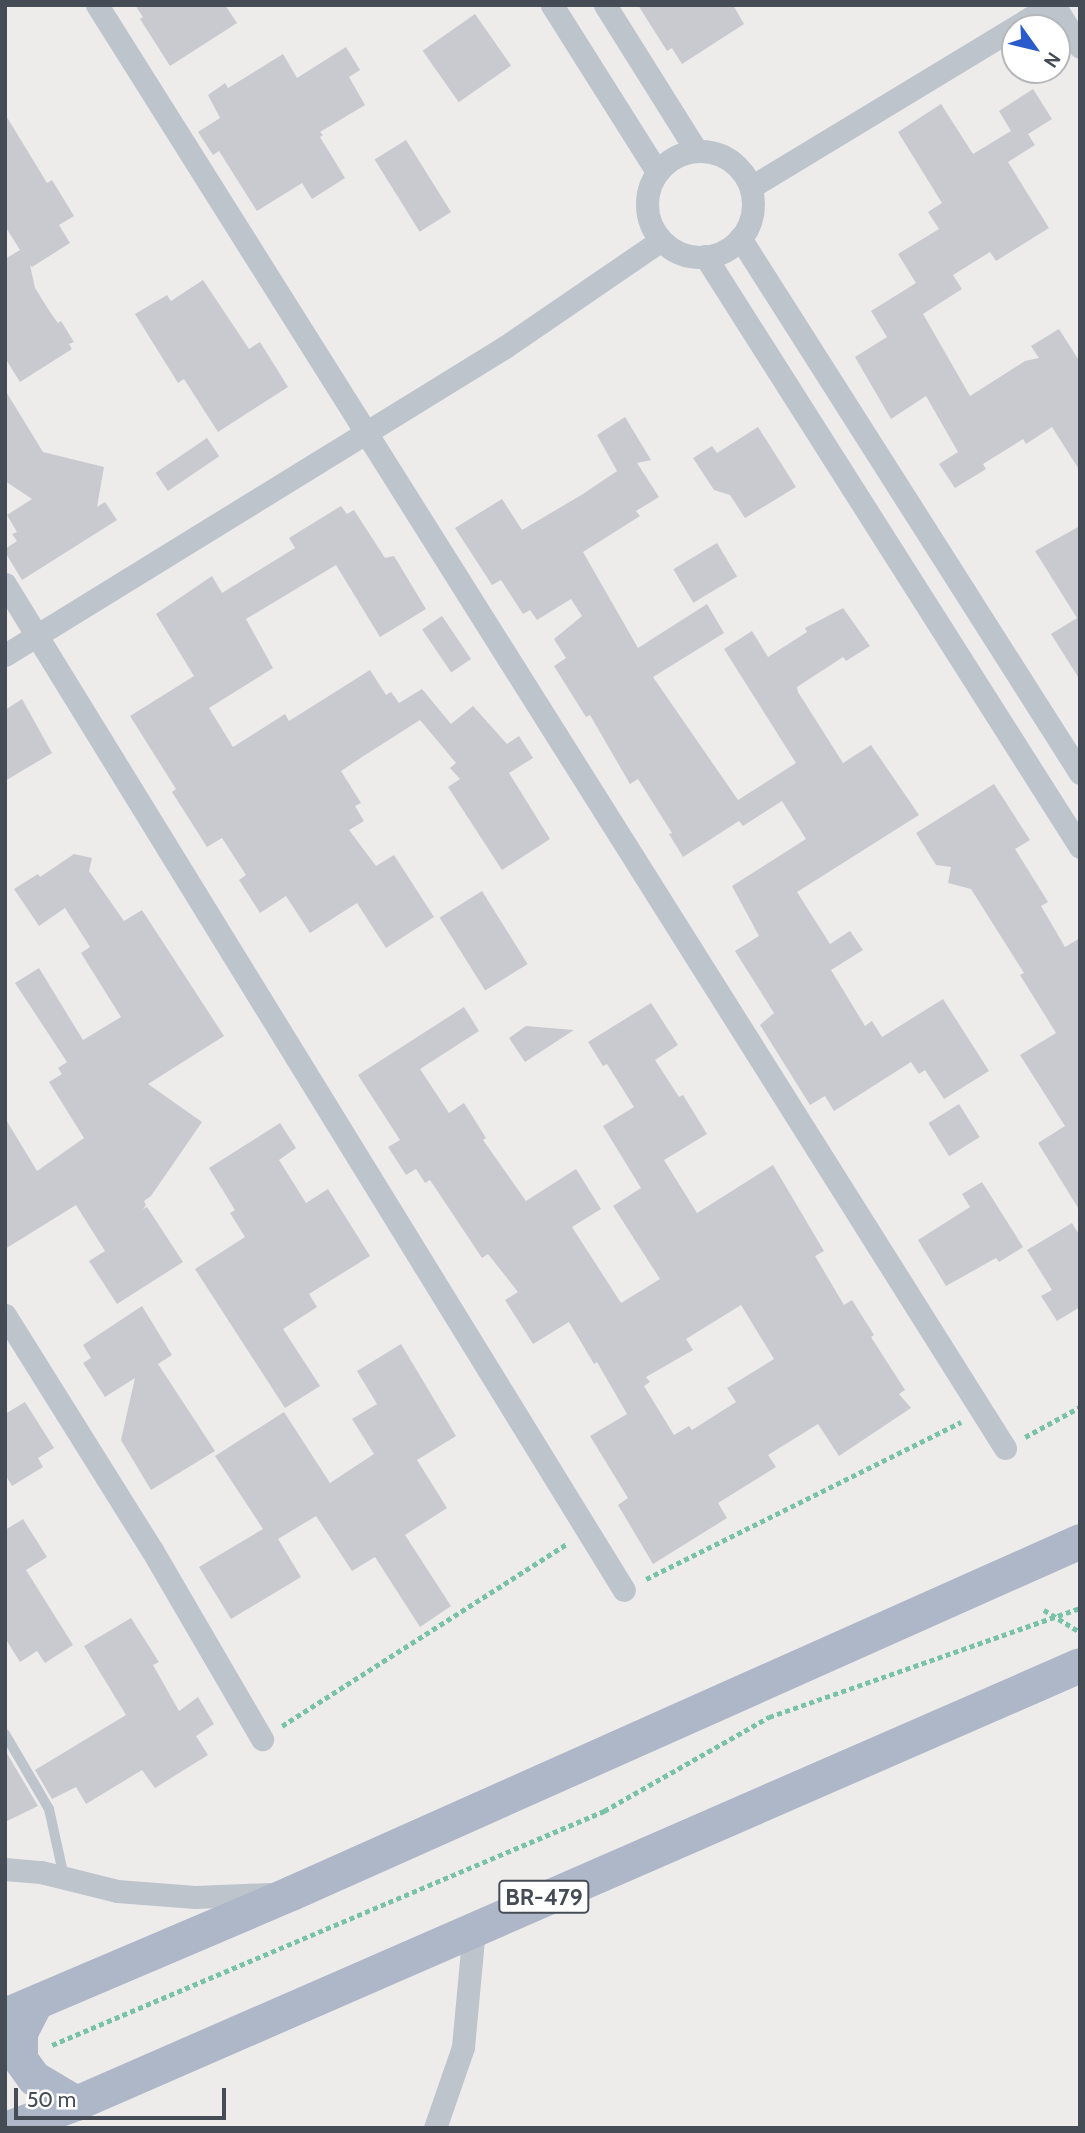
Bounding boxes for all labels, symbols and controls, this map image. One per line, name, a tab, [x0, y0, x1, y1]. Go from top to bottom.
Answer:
north arrow	[1001, 14, 1071, 84]
text: N	[1039, 48, 1065, 72]
road number: BR-479	[497, 1878, 591, 1916]
scale bar	[18, 2074, 229, 2118]
text: 50 m	[27, 2087, 76, 2112]

